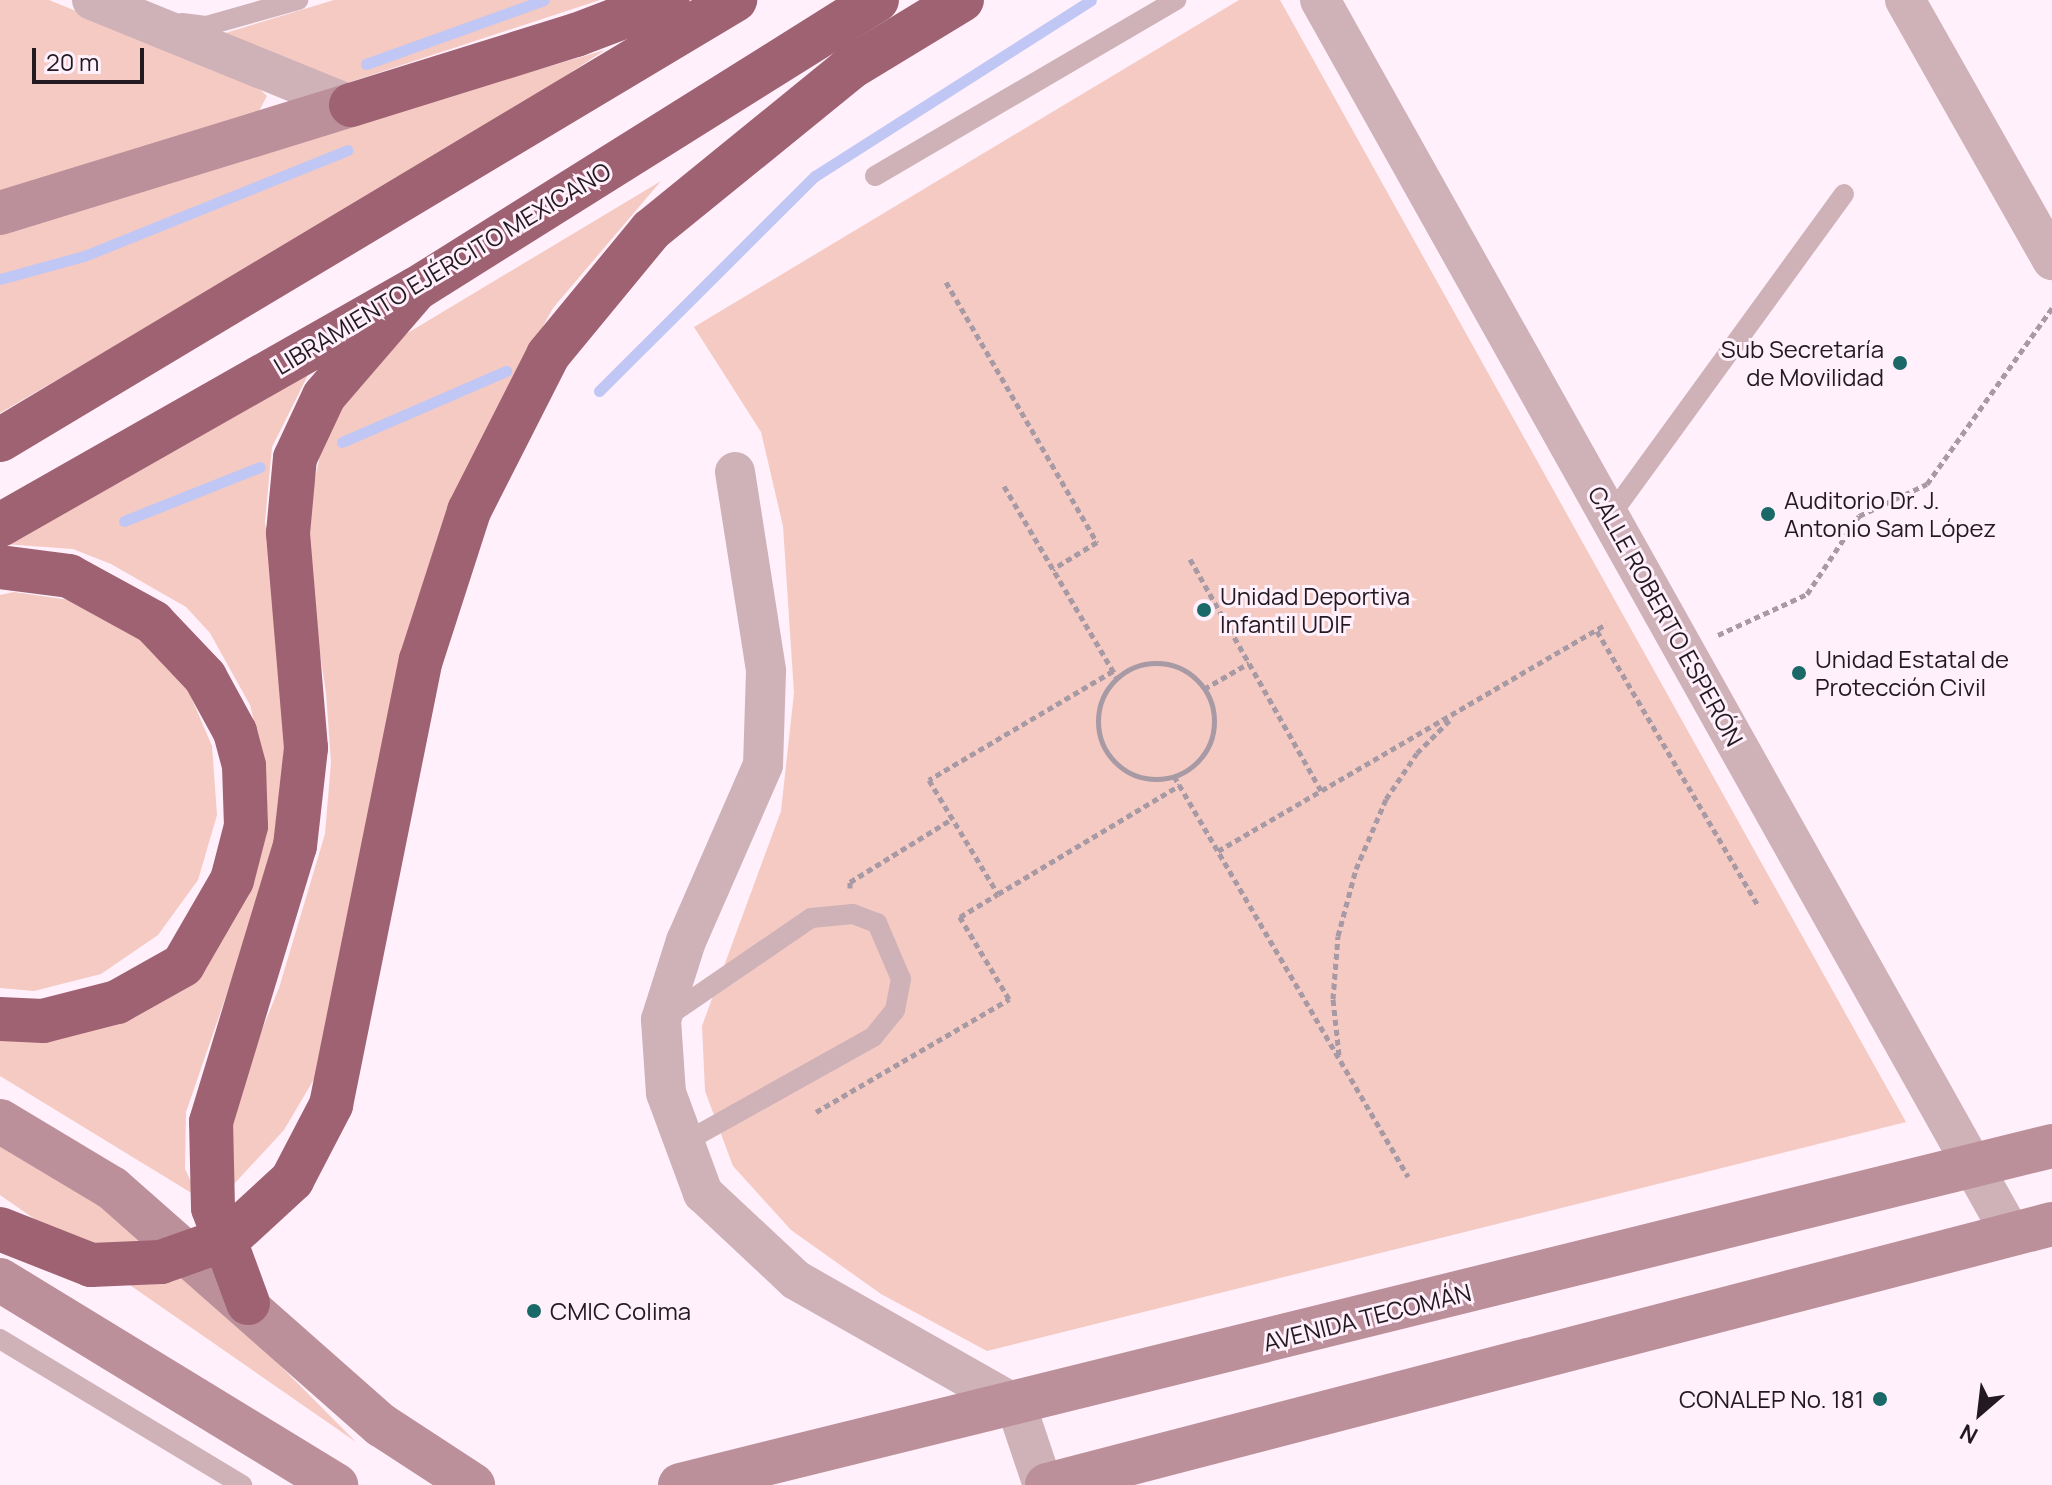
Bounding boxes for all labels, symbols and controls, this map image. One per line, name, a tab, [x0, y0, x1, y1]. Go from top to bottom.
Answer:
scale bar	[36, 32, 148, 82]
text: 20 m	[46, 45, 99, 78]
street label: LIBRAMIENTO EJÉRCITO MEXICANO	[268, 156, 616, 380]
place label: Sub Secretaría de Movilidad	[1721, 335, 1884, 391]
marker: Sub Secretaría de Movilidad	[1891, 354, 1909, 372]
street label: CALLE ROBERTO ESPERÓN	[1583, 481, 1749, 751]
place label: Auditorio Dr. J. Antonio Sam López	[1784, 486, 1996, 542]
marker: Auditorio Dr. J. Antonio Sam López	[1759, 505, 1777, 523]
place label: Unidad Deportiva Infantil UDIF	[1220, 582, 1410, 638]
marker: Unidad Deportiva Infantil UDIF	[1195, 601, 1213, 619]
place label: Unidad Estatal de Protección Civil	[1815, 645, 2009, 701]
marker: Unidad Estatal de Protección Civil	[1790, 664, 1808, 682]
street label: AVENIDA TECOMÁN	[1260, 1277, 1474, 1357]
place label: CMIC Colima	[550, 1297, 691, 1325]
marker: CMIC Colima	[525, 1302, 543, 1320]
north arrow	[1940, 1373, 2020, 1453]
place label: CONALEP No. 181	[1679, 1385, 1864, 1413]
marker: CONALEP No. 181	[1871, 1390, 1889, 1408]
text: N	[1955, 1417, 1983, 1451]

